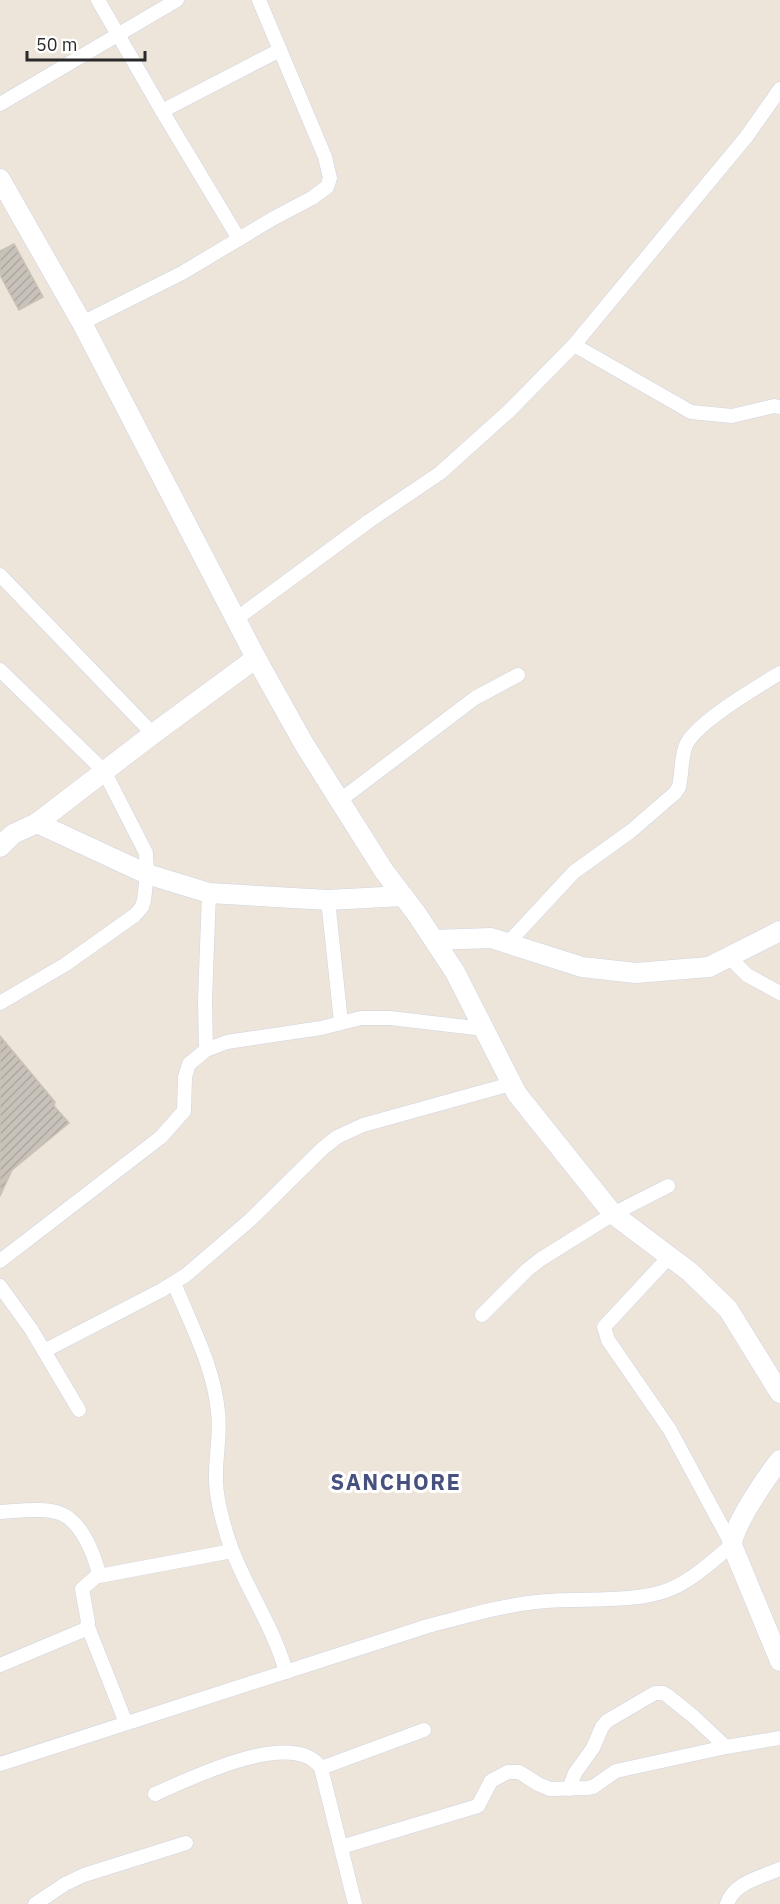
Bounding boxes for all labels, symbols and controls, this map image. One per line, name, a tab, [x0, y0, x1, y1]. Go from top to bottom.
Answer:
scale bar	[27, 24, 146, 62]
text: 50 m	[36, 33, 78, 56]
district label: SANCHORE	[331, 1467, 461, 1496]

